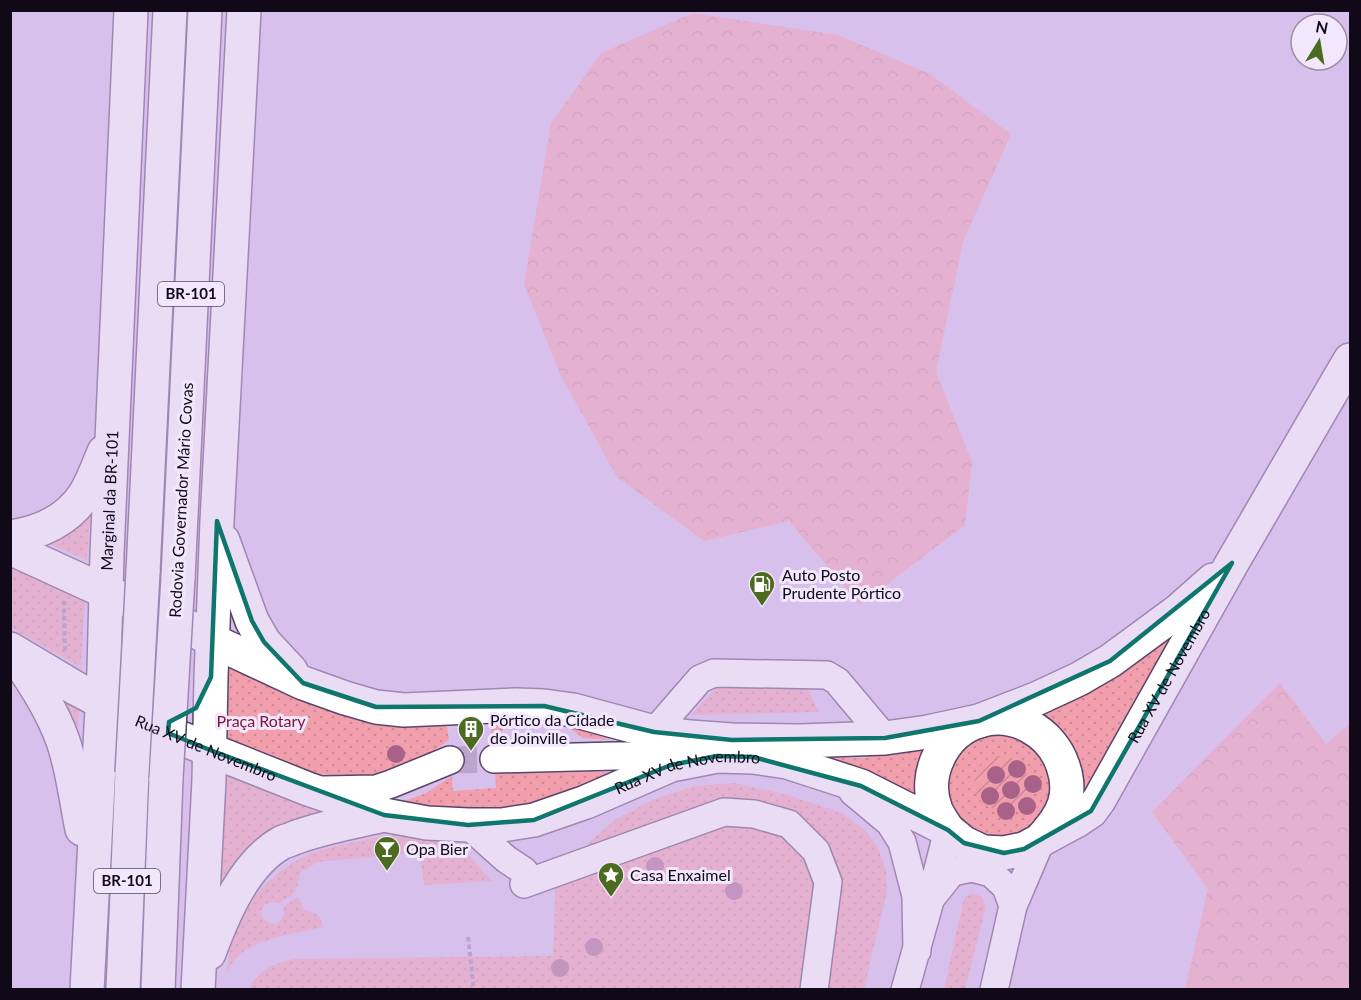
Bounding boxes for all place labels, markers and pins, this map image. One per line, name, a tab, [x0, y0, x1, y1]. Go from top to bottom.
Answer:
place label: Auto Posto Prudente Pórtico	[782, 565, 901, 602]
fuel station icon: Auto Posto Prudente Pórtico	[747, 569, 777, 607]
place label: Pórtico da Cidade de Joinville	[490, 710, 614, 747]
building icon: Pórtico da Cidade de Joinville	[456, 714, 486, 752]
bar icon: Opa Bier	[372, 834, 402, 872]
place label: Opa Bier	[406, 839, 468, 858]
place icon: Casa Enxaimel	[596, 860, 626, 898]
place label: Casa Enxaimel	[630, 865, 731, 884]

